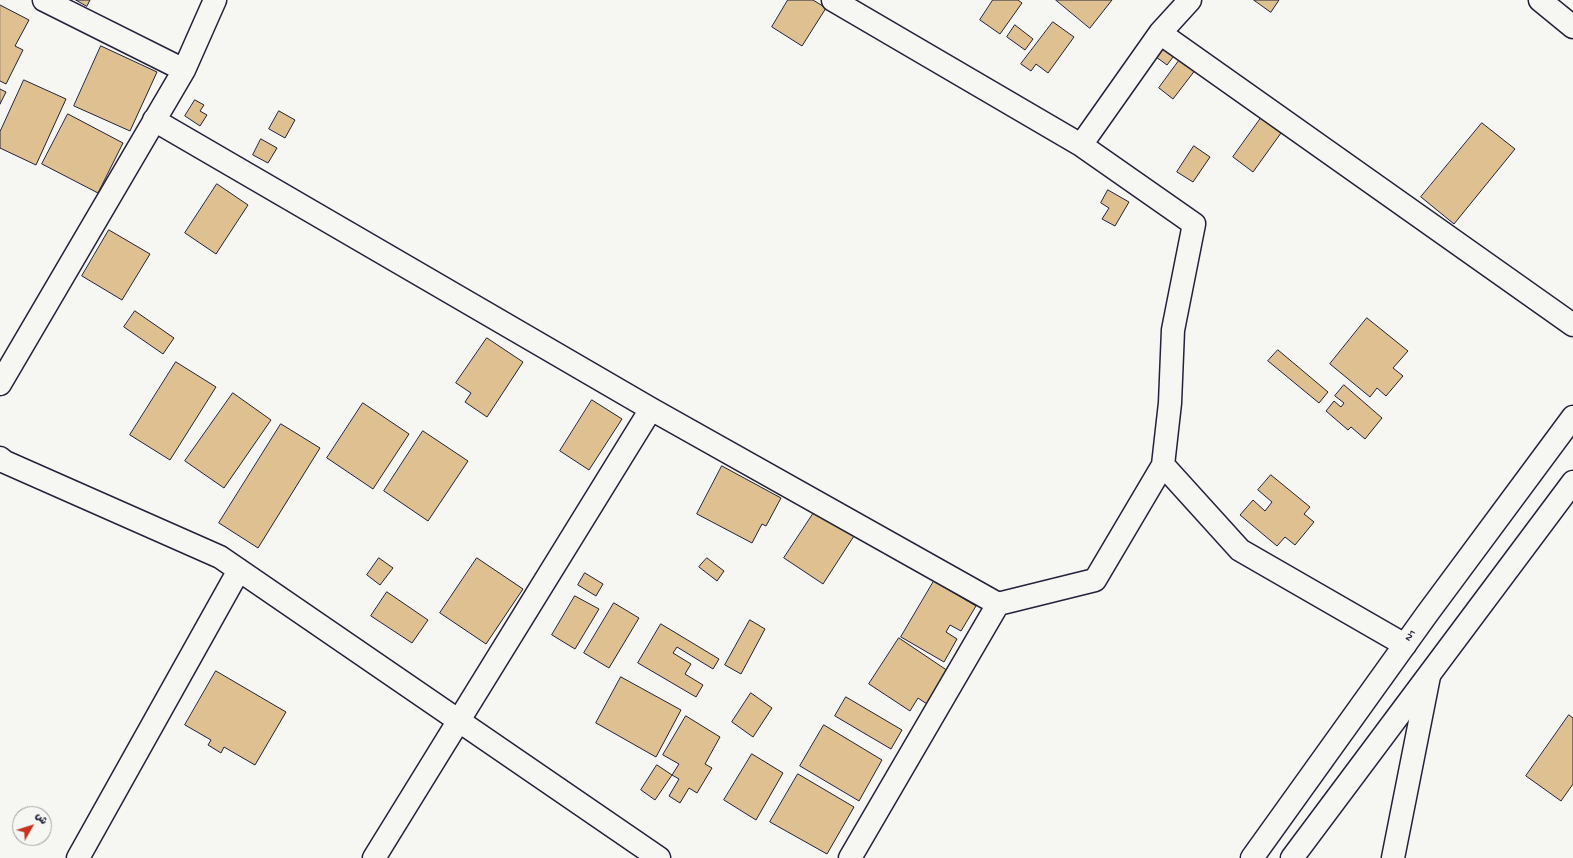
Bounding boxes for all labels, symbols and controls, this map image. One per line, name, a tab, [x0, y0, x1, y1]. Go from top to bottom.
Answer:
street label: N1	[1402, 627, 1420, 645]
north arrow	[12, 806, 52, 846]
text: ش	[32, 811, 49, 828]

